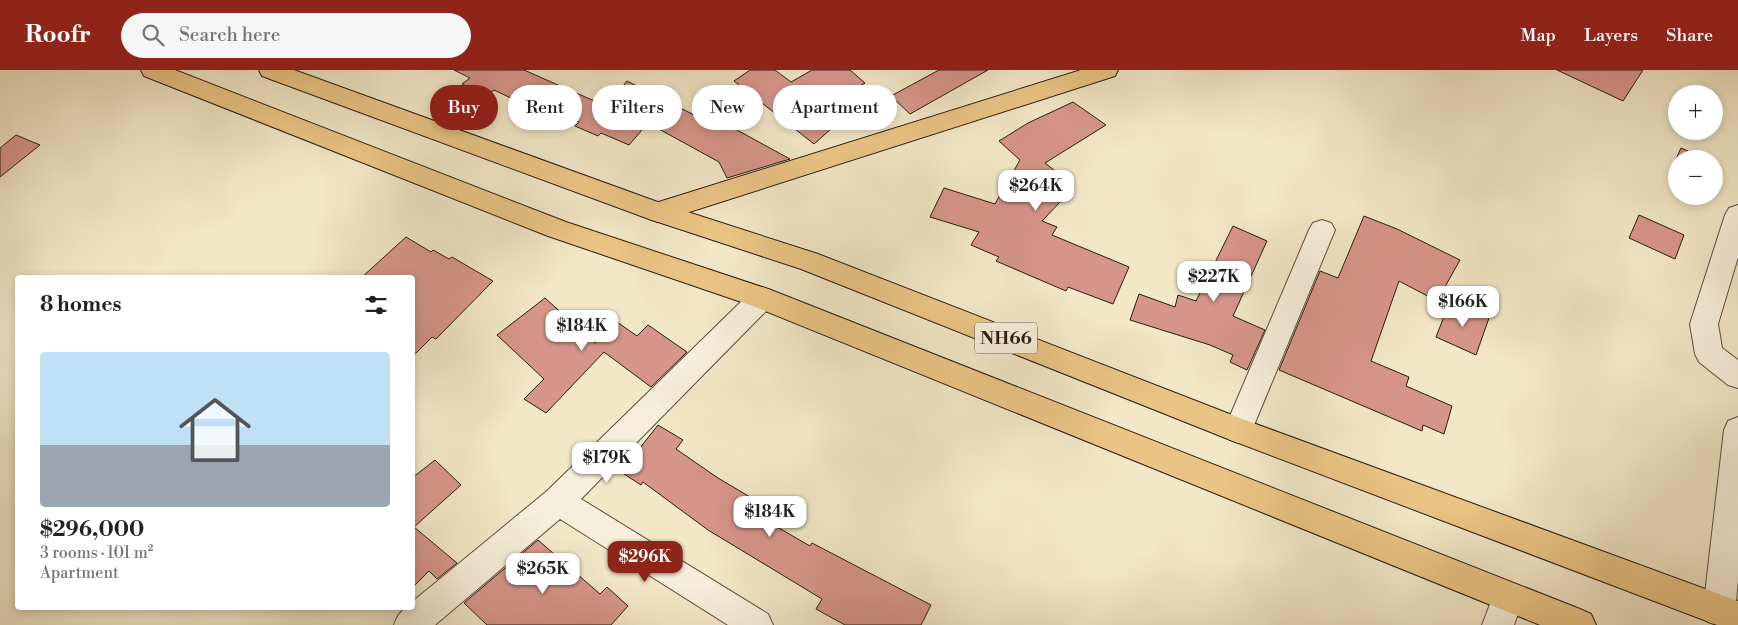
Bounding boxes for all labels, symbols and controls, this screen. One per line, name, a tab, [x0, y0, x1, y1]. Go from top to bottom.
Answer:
search box	[121, 13, 471, 58]
text: Roofr	[25, 20, 91, 50]
icon: search	[139, 21, 167, 49]
text: Search here	[179, 23, 280, 47]
text: Map	[1521, 24, 1556, 47]
text: Layers	[1584, 24, 1638, 47]
text: Share	[1666, 24, 1713, 47]
chip: Buy	[430, 85, 498, 130]
chip: Rent	[508, 85, 582, 130]
chip: Filters	[592, 85, 682, 130]
chip: New	[692, 85, 763, 130]
chip: Apartment	[773, 85, 897, 130]
map controls	[1668, 85, 1723, 205]
button: +	[1668, 85, 1723, 140]
button: −	[1668, 150, 1723, 205]
pin: $264K	[1001, 170, 1071, 212]
text: $264K	[1009, 176, 1063, 196]
pin: $227K	[1179, 260, 1249, 303]
text: $227K	[1188, 267, 1240, 287]
pin: $166K	[1428, 286, 1498, 328]
icon: filters	[362, 291, 390, 319]
text: 8 homes	[40, 292, 122, 318]
text: $166K	[1438, 292, 1488, 312]
pin: $184K	[547, 310, 617, 352]
text: $184K	[556, 316, 608, 336]
road number: NH66	[975, 322, 1037, 354]
icon: home	[170, 385, 260, 475]
pin: $179K	[572, 442, 642, 484]
text: $179K	[583, 448, 631, 468]
pin: $184K	[735, 496, 805, 538]
text: $184K	[744, 502, 796, 522]
text: $296,000	[40, 517, 144, 543]
pin: $296K	[610, 540, 680, 583]
text: 3 rooms · 101 m²	[40, 543, 153, 563]
text: $296K	[619, 547, 671, 567]
pin: $265K	[508, 552, 578, 595]
text: $265K	[517, 559, 569, 579]
text: Apartment	[40, 563, 119, 583]

